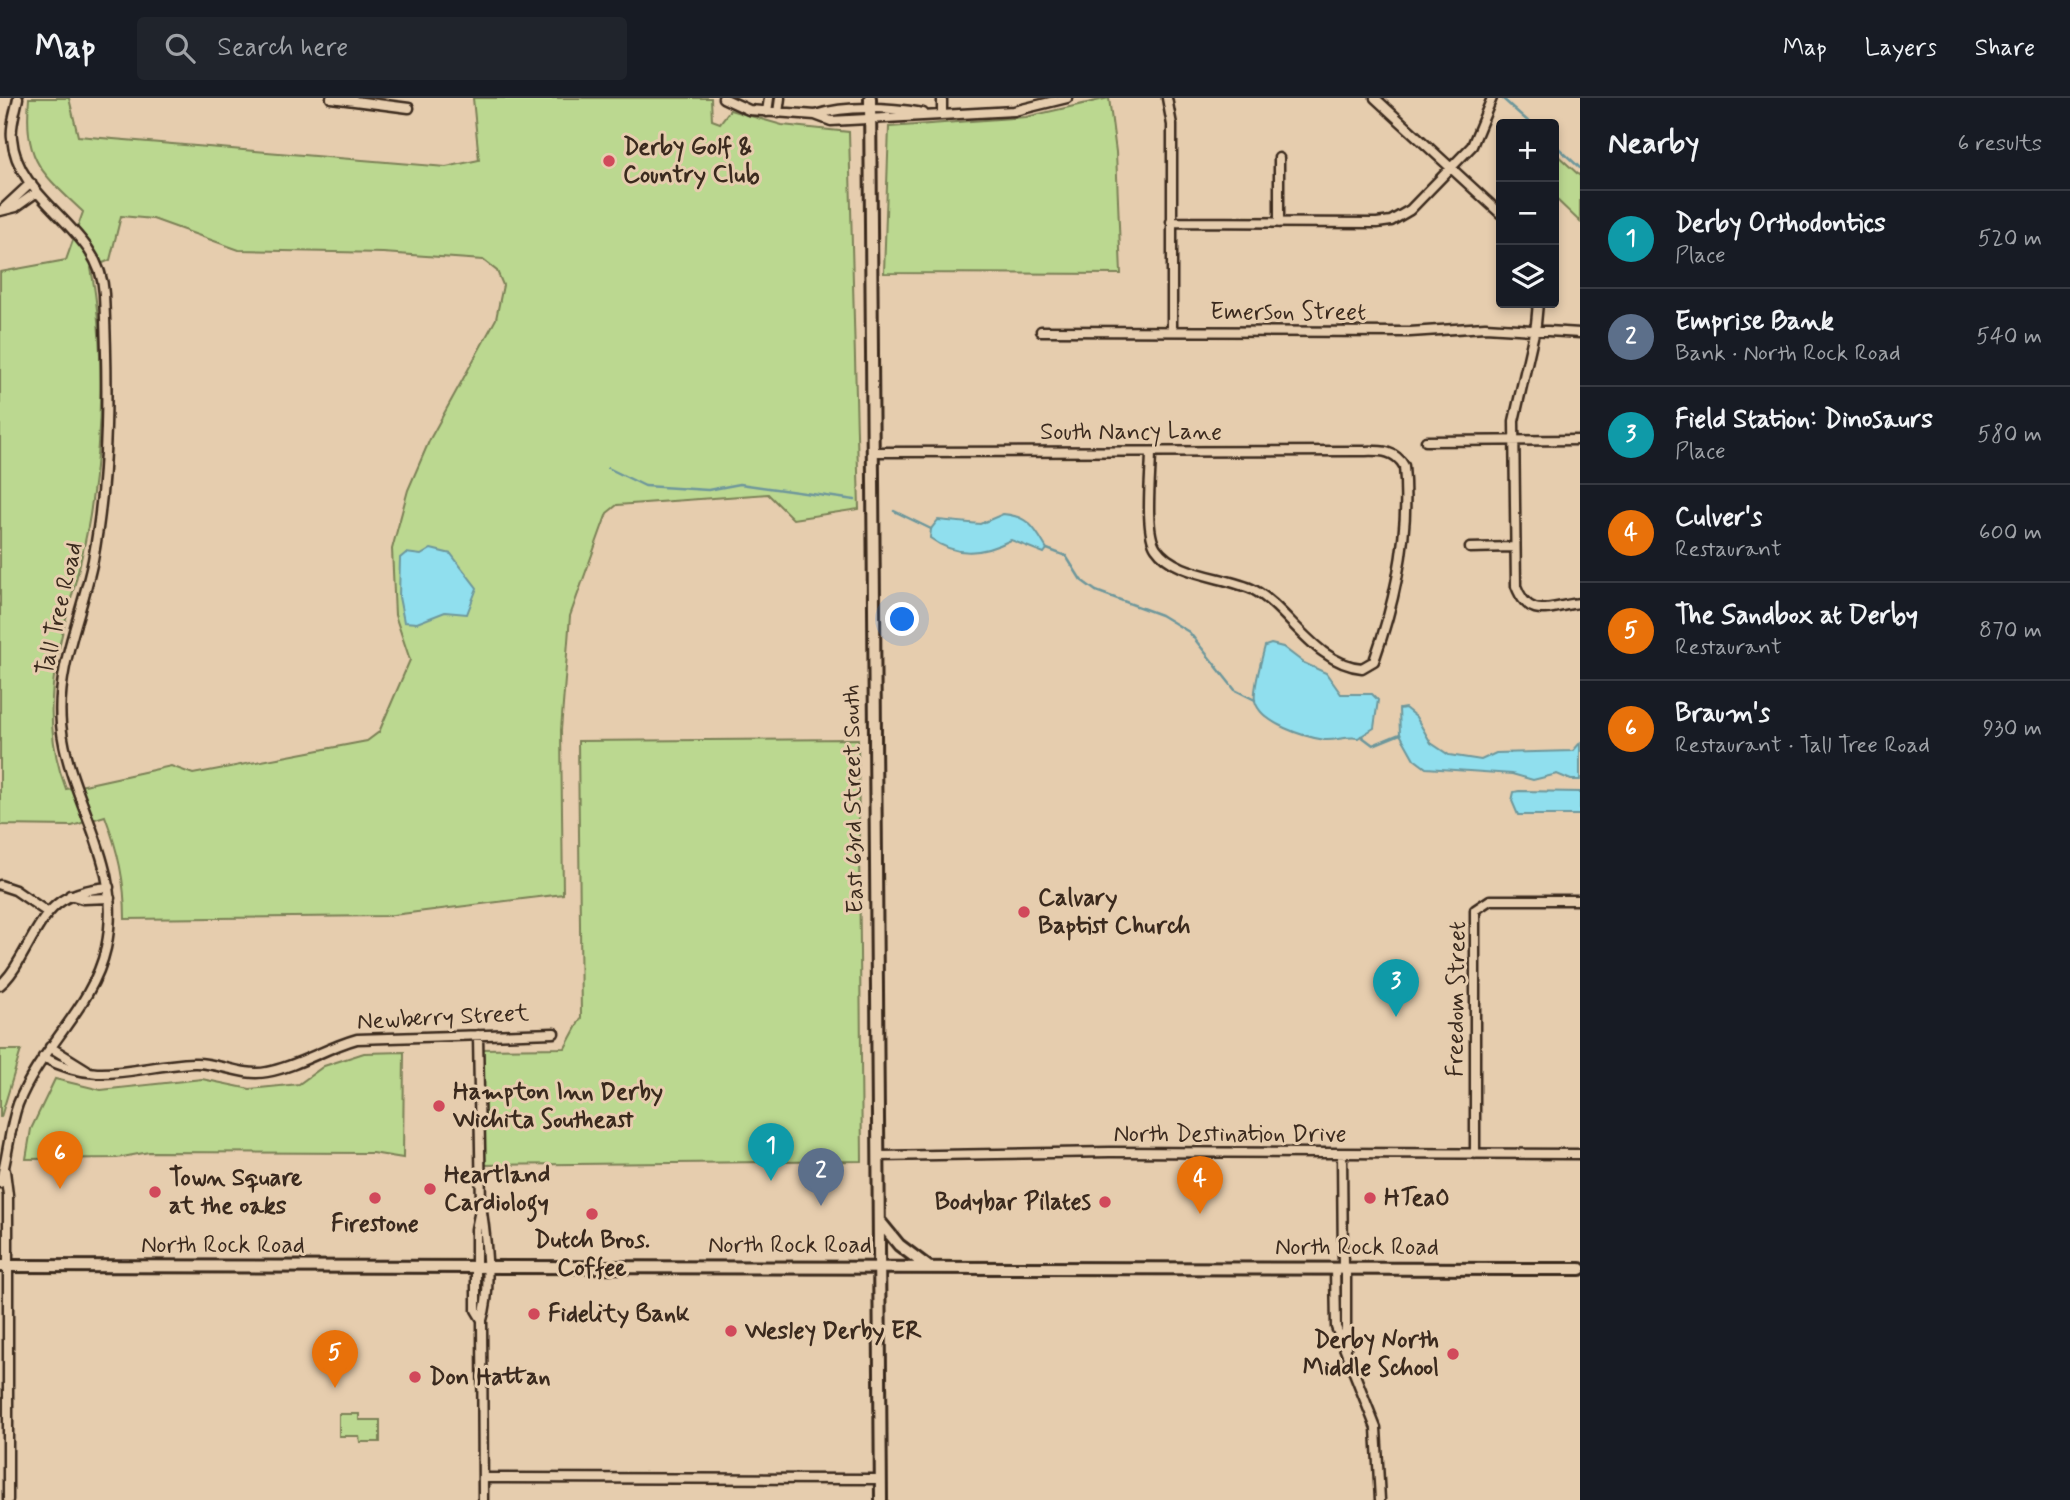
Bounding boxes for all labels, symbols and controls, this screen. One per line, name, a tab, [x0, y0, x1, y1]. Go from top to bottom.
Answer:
search box	[137, 17, 627, 80]
text: Map	[35, 26, 95, 70]
icon: search	[161, 29, 199, 67]
text: Search here	[217, 31, 348, 65]
text: Map	[1783, 33, 1827, 64]
text: Layers	[1865, 33, 1937, 64]
text: Share	[1975, 33, 2035, 64]
map controls	[1496, 119, 1559, 308]
button: +	[1496, 119, 1559, 182]
text: Nearby	[1608, 124, 1699, 163]
text: 6 results	[1958, 129, 2042, 159]
place label: Derby Golf & Country Club	[623, 132, 760, 191]
marker: Derby Golf & Country Club	[601, 153, 617, 169]
button: −	[1496, 182, 1559, 245]
text: Derby Orthodontics	[1675, 207, 1886, 241]
text: 1	[1626, 224, 1636, 254]
text: 520 m	[1978, 224, 2042, 254]
text: Place	[1675, 241, 1726, 271]
button: layers	[1496, 245, 1559, 308]
street label: Emerson Street	[1210, 297, 1366, 328]
text: Emprise Bank	[1675, 305, 1834, 339]
text: 2	[1625, 322, 1637, 352]
text: 540 m	[1976, 322, 2042, 352]
text: Bank · North Rock Road	[1675, 339, 1900, 369]
text: Field Station: Dinosaurs	[1675, 403, 1933, 437]
street label: South Nancy Lane	[1040, 417, 1222, 448]
text: 3	[1626, 420, 1636, 450]
text: 580 m	[1977, 420, 2042, 450]
text: Place	[1675, 437, 1726, 467]
text: Culver's	[1675, 501, 1762, 535]
text: 4	[1624, 518, 1638, 548]
text: 600 m	[1979, 518, 2042, 548]
text: Restaurant	[1675, 535, 1782, 565]
street label: Tall Tree Road	[30, 539, 90, 679]
text: The Sandbox at Derby	[1675, 599, 1918, 633]
your location	[885, 602, 919, 636]
text: 5	[1624, 616, 1638, 646]
text: 870 m	[1979, 616, 2042, 646]
text: Restaurant	[1675, 633, 1782, 663]
street label: East 63rd Street South	[836, 684, 872, 914]
text: Braum's	[1675, 697, 1770, 731]
text: 6	[1625, 714, 1637, 744]
text: 930 m	[1983, 714, 2042, 744]
text: Restaurant · Tall Tree Road	[1675, 731, 1930, 761]
place label: Calvary Baptist Church	[1038, 883, 1191, 942]
marker: Calvary Baptist Church	[1016, 904, 1032, 920]
street label: Freedom Street	[1440, 921, 1474, 1077]
pin: 3	[1373, 959, 1419, 1017]
street label: Newberry Street	[356, 998, 530, 1038]
place label: Hampton Inn Derby Wichita Southeast	[452, 1077, 663, 1136]
marker: Hampton Inn Derby Wichita Southeast	[431, 1098, 447, 1114]
street label: North Destination Drive	[1113, 1119, 1347, 1150]
pin: 1	[748, 1123, 794, 1181]
pin: 6	[37, 1131, 83, 1189]
pin: 2	[798, 1148, 844, 1206]
pin: 4	[1177, 1156, 1223, 1214]
place label: Heartland Cardiology	[444, 1160, 550, 1222]
place label: Town Square at the oaks	[169, 1163, 303, 1222]
marker: Heartland Cardiology	[422, 1181, 438, 1197]
place label: HTeaO	[1384, 1183, 1450, 1214]
marker: Town Square at the oaks	[147, 1184, 163, 1200]
place label: Bodybar Pilates	[935, 1187, 1092, 1218]
marker: Firestone	[367, 1190, 383, 1206]
marker: HTeaO	[1362, 1190, 1378, 1206]
marker: Bodybar Pilates	[1097, 1194, 1113, 1210]
marker: Dutch Bros. Coffee	[584, 1206, 600, 1222]
place label: Firestone	[331, 1209, 419, 1240]
place label: Dutch Bros. Coffee	[534, 1225, 650, 1284]
street label: North Rock Road	[141, 1230, 305, 1261]
street label: North Rock Road	[708, 1230, 872, 1261]
street label: North Rock Road	[1275, 1232, 1439, 1263]
place label: Fidelity Bank	[548, 1299, 690, 1330]
marker: Fidelity Bank	[526, 1306, 542, 1322]
place label: Wesley Derby ER	[744, 1316, 922, 1347]
marker: Wesley Derby ER	[723, 1323, 739, 1339]
place label: Derby North Middle School	[1303, 1325, 1439, 1384]
pin: 5	[312, 1330, 358, 1388]
marker: Derby North Middle School	[1445, 1346, 1461, 1362]
place label: Don Hattan	[429, 1362, 551, 1393]
marker: Don Hattan	[407, 1369, 423, 1385]

